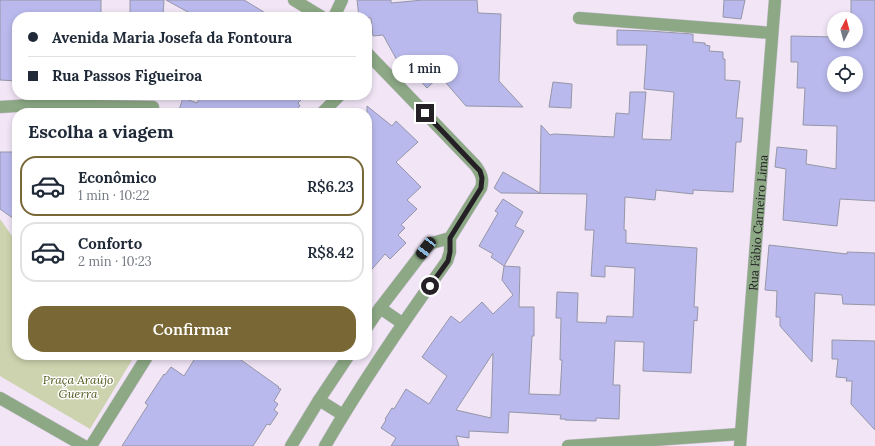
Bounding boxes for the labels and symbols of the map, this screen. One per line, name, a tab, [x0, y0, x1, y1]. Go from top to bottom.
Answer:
north arrow	[827, 12, 863, 48]
callout: 1 min	[392, 55, 458, 83]
route end	[416, 104, 434, 122]
street label: Rua Fábio Carneiro Lima	[745, 154, 770, 291]
car	[414, 235, 438, 261]
route start	[421, 277, 439, 295]
park label: Praça Araújo Guerra	[43, 372, 113, 401]

